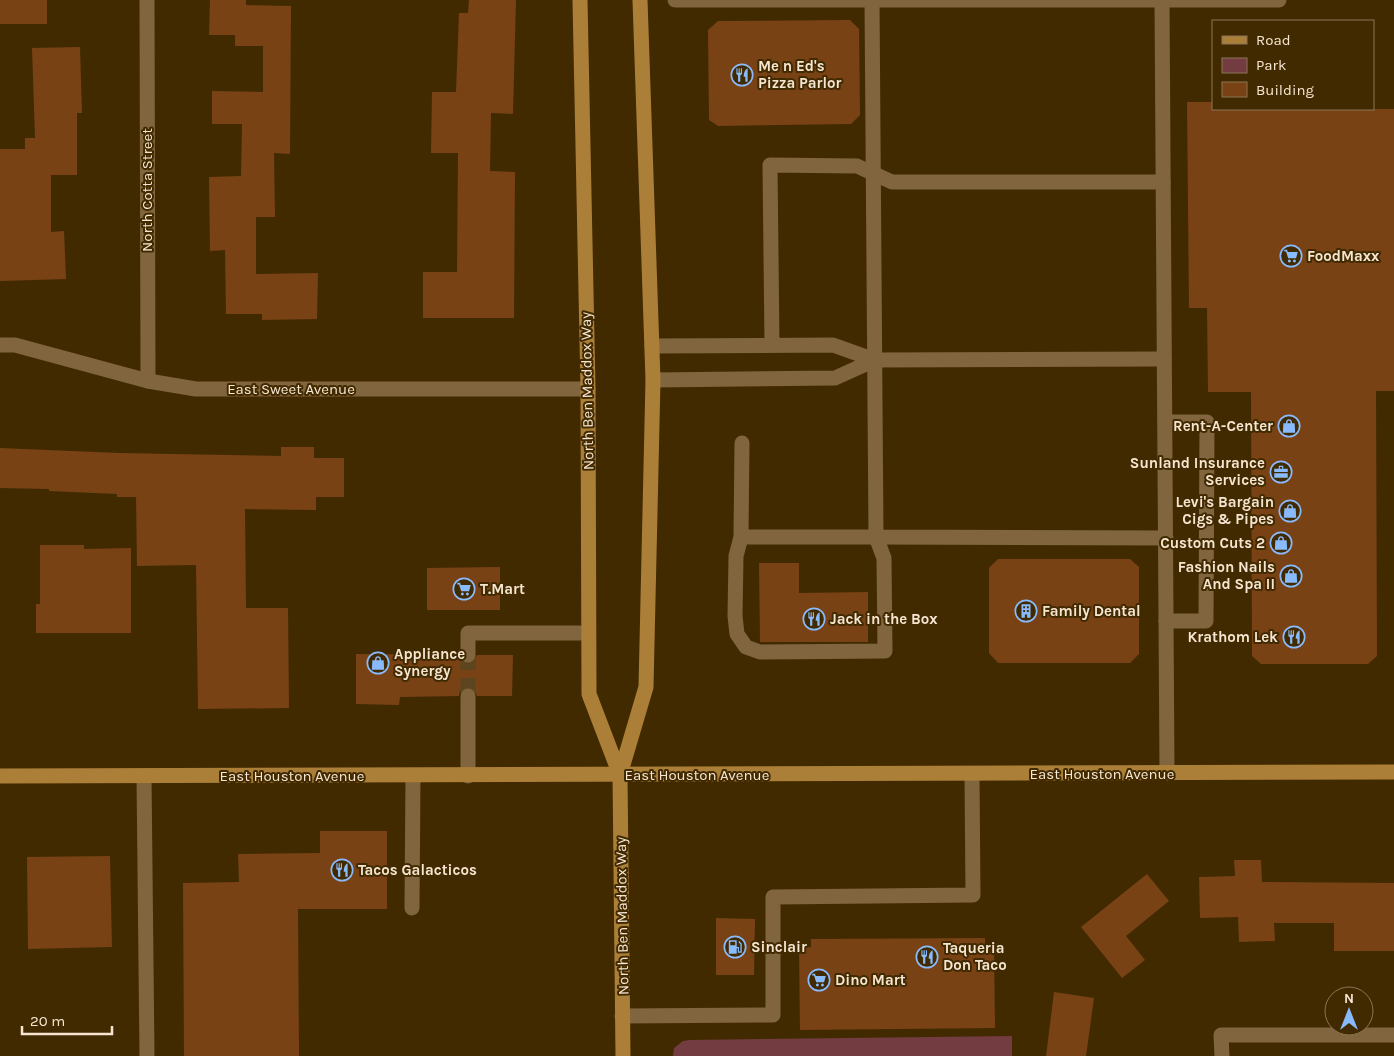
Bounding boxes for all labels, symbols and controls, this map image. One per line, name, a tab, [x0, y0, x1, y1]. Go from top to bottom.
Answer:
legend	[1212, 20, 1374, 110]
text: Road	[1256, 31, 1291, 49]
text: Park	[1256, 56, 1286, 74]
place label: Me n Ed's Pizza Parlor	[758, 57, 841, 92]
restaurant icon: Me n Ed's Pizza Parlor	[730, 63, 754, 87]
text: Building	[1256, 81, 1314, 99]
street label: North Cotta Street	[138, 128, 156, 252]
supermarket icon: FoodMaxx	[1279, 244, 1303, 268]
place label: FoodMaxx	[1307, 247, 1380, 265]
street label: North Ben Maddox Way	[577, 312, 597, 470]
street label: East Sweet Avenue	[227, 380, 355, 398]
shop icon: Rent-A-Center	[1277, 414, 1301, 438]
place label: Rent-A-Center	[1173, 417, 1273, 435]
place label: Sunland Insurance Services	[1130, 454, 1265, 489]
office icon: Sunland Insurance Services	[1269, 460, 1293, 484]
place label: Levi's Bargain Cigs & Pipes	[1176, 493, 1274, 528]
shop icon: Levi's Bargain Cigs & Pipes	[1278, 499, 1302, 523]
shop icon: Custom Cuts 2	[1269, 531, 1293, 555]
place label: Custom Cuts 2	[1160, 534, 1265, 552]
place label: Fashion Nails And Spa II	[1178, 558, 1275, 593]
shop icon: Fashion Nails And Spa II	[1279, 564, 1303, 588]
supermarket icon: T.Mart	[452, 577, 476, 601]
place label: T.Mart	[480, 580, 525, 598]
building icon: Family Dental	[1014, 599, 1038, 623]
place label: Family Dental	[1042, 602, 1141, 620]
restaurant icon: Jack in the Box	[802, 607, 826, 631]
place label: Jack in the Box	[830, 610, 938, 628]
restaurant icon: Krathom Lek	[1282, 625, 1306, 649]
place label: Krathom Lek	[1188, 628, 1278, 646]
place label: Appliance Synergy	[394, 645, 465, 680]
shop icon: Appliance Synergy	[366, 651, 390, 675]
street label: East Houston Avenue	[1030, 765, 1174, 783]
street label: East Houston Avenue	[625, 766, 769, 784]
street label: East Houston Avenue	[220, 767, 364, 785]
street label: North Ben Maddox Way	[612, 837, 632, 995]
restaurant icon: Tacos Galacticos	[330, 858, 354, 882]
place label: Tacos Galacticos	[358, 861, 477, 879]
fuel station icon: Sinclair	[723, 935, 747, 959]
place label: Sinclair	[751, 938, 807, 956]
place label: Taqueria Don Taco	[943, 939, 1007, 974]
restaurant icon: Taqueria Don Taco	[915, 945, 939, 969]
supermarket icon: Dino Mart	[807, 968, 831, 992]
place label: Dino Mart	[835, 971, 906, 989]
north arrow	[1324, 986, 1374, 1036]
text: N	[1344, 990, 1354, 1007]
scale bar	[22, 1004, 112, 1036]
text: 20 m	[30, 1012, 65, 1030]

